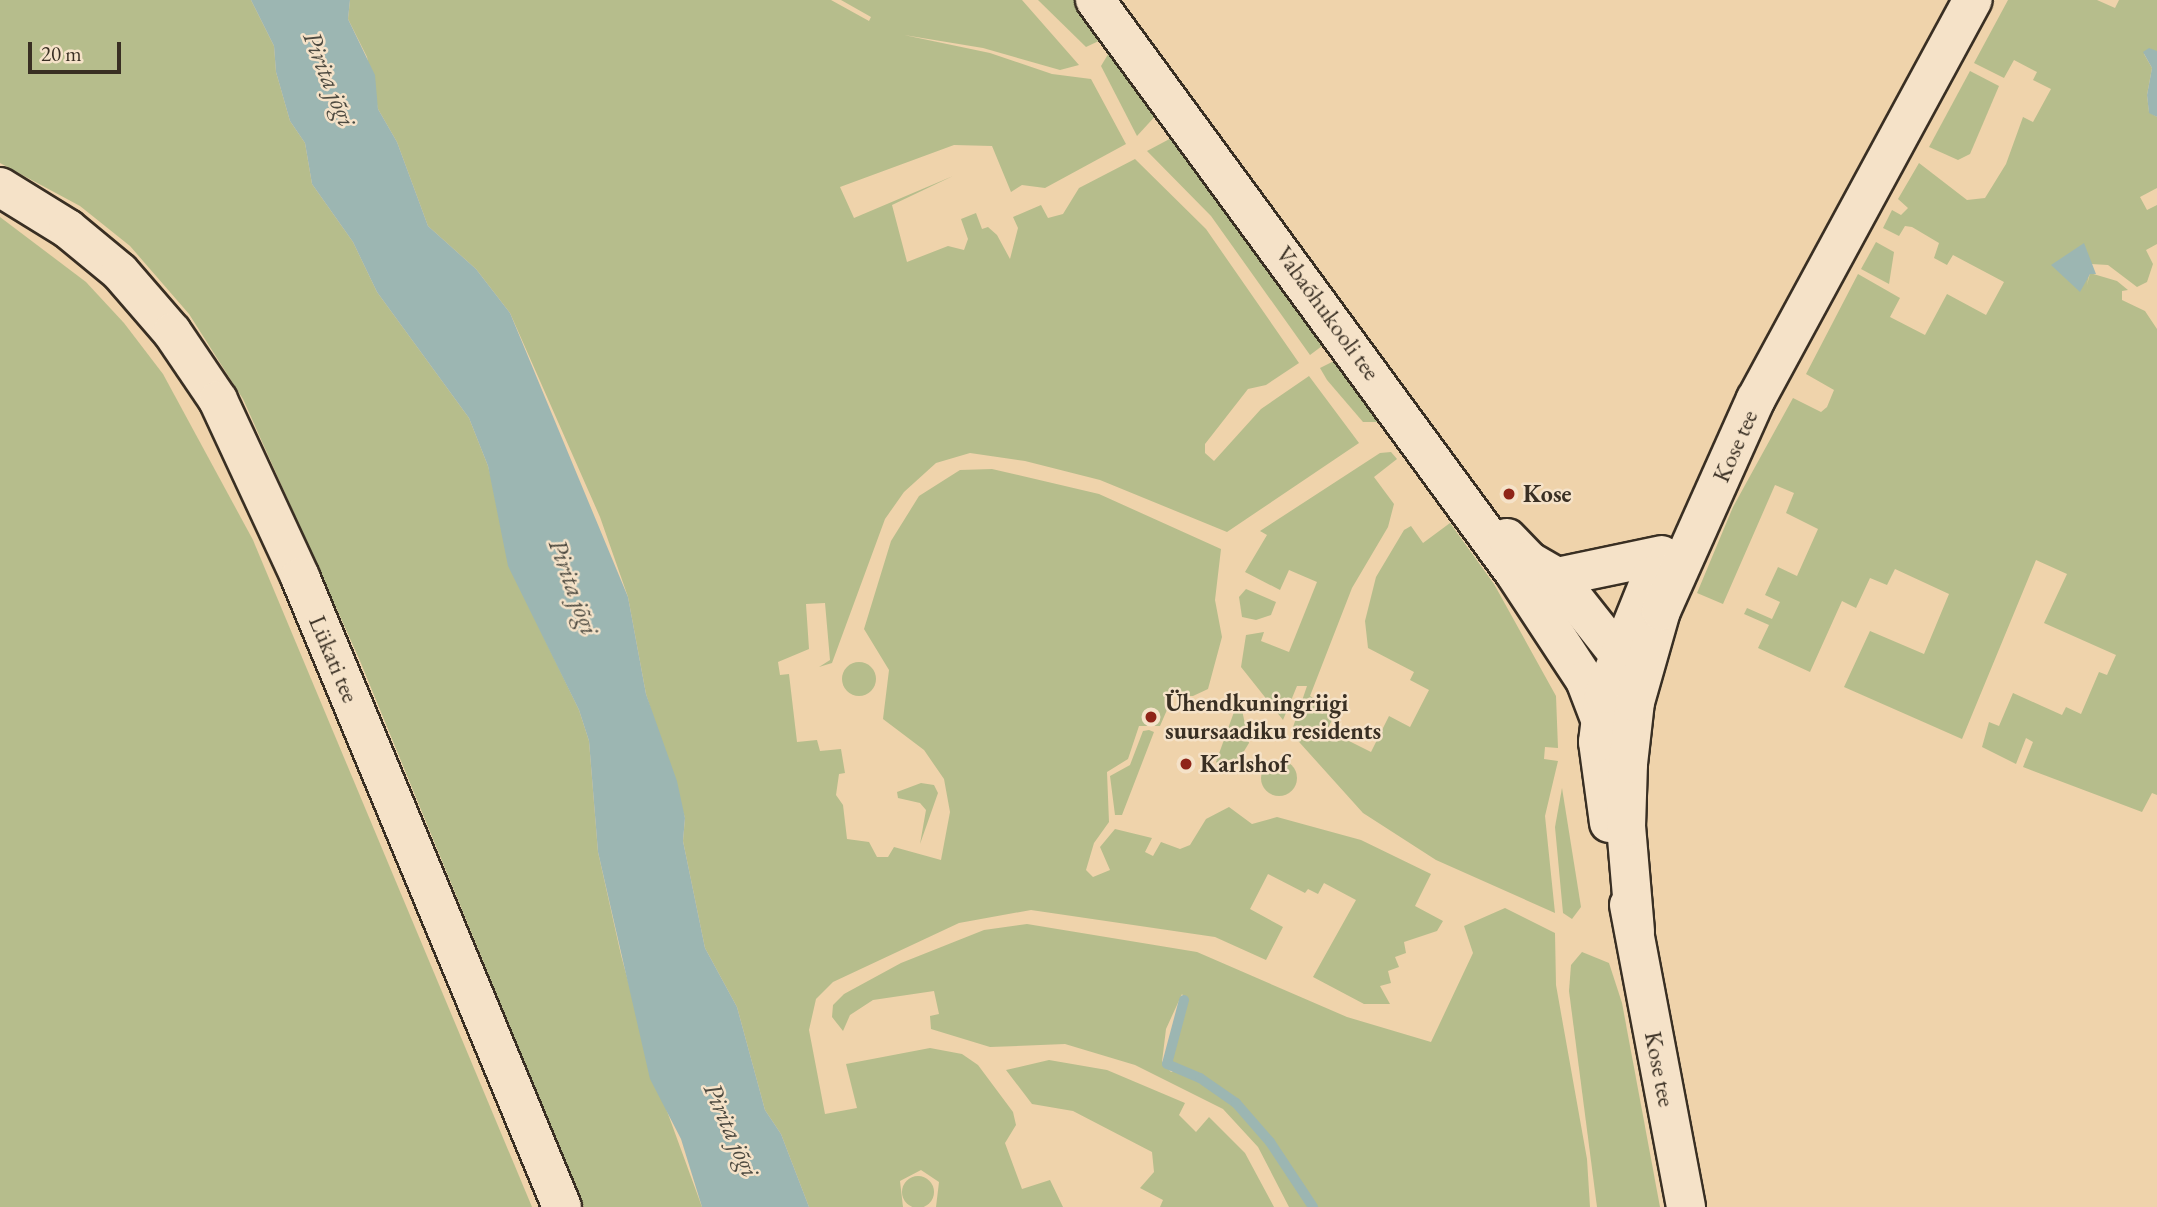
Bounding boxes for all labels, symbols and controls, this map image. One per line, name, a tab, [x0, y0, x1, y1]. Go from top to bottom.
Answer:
water label: Pirita jõgi	[296, 27, 362, 131]
scale bar	[32, 28, 124, 72]
text: 20 m	[41, 40, 82, 67]
street label: Vabaõhukooli tee	[1270, 240, 1386, 386]
street label: Kose tee	[1706, 405, 1764, 487]
place label: Kose	[1523, 480, 1572, 508]
marker: Kose	[1501, 486, 1517, 502]
water label: Pirita jõgi	[541, 535, 605, 639]
street label: Lükati tee	[303, 611, 365, 707]
place label: Ühendkuningriigi suursaadiku residents	[1165, 689, 1381, 745]
marker: Ühendkuningriigi suursaadiku residents	[1143, 709, 1159, 725]
place label: Karlshof	[1200, 750, 1288, 778]
marker: Karlshof	[1178, 756, 1194, 772]
street label: Kose tee	[1639, 1029, 1681, 1109]
water label: Pirita jõgi	[696, 1078, 766, 1182]

